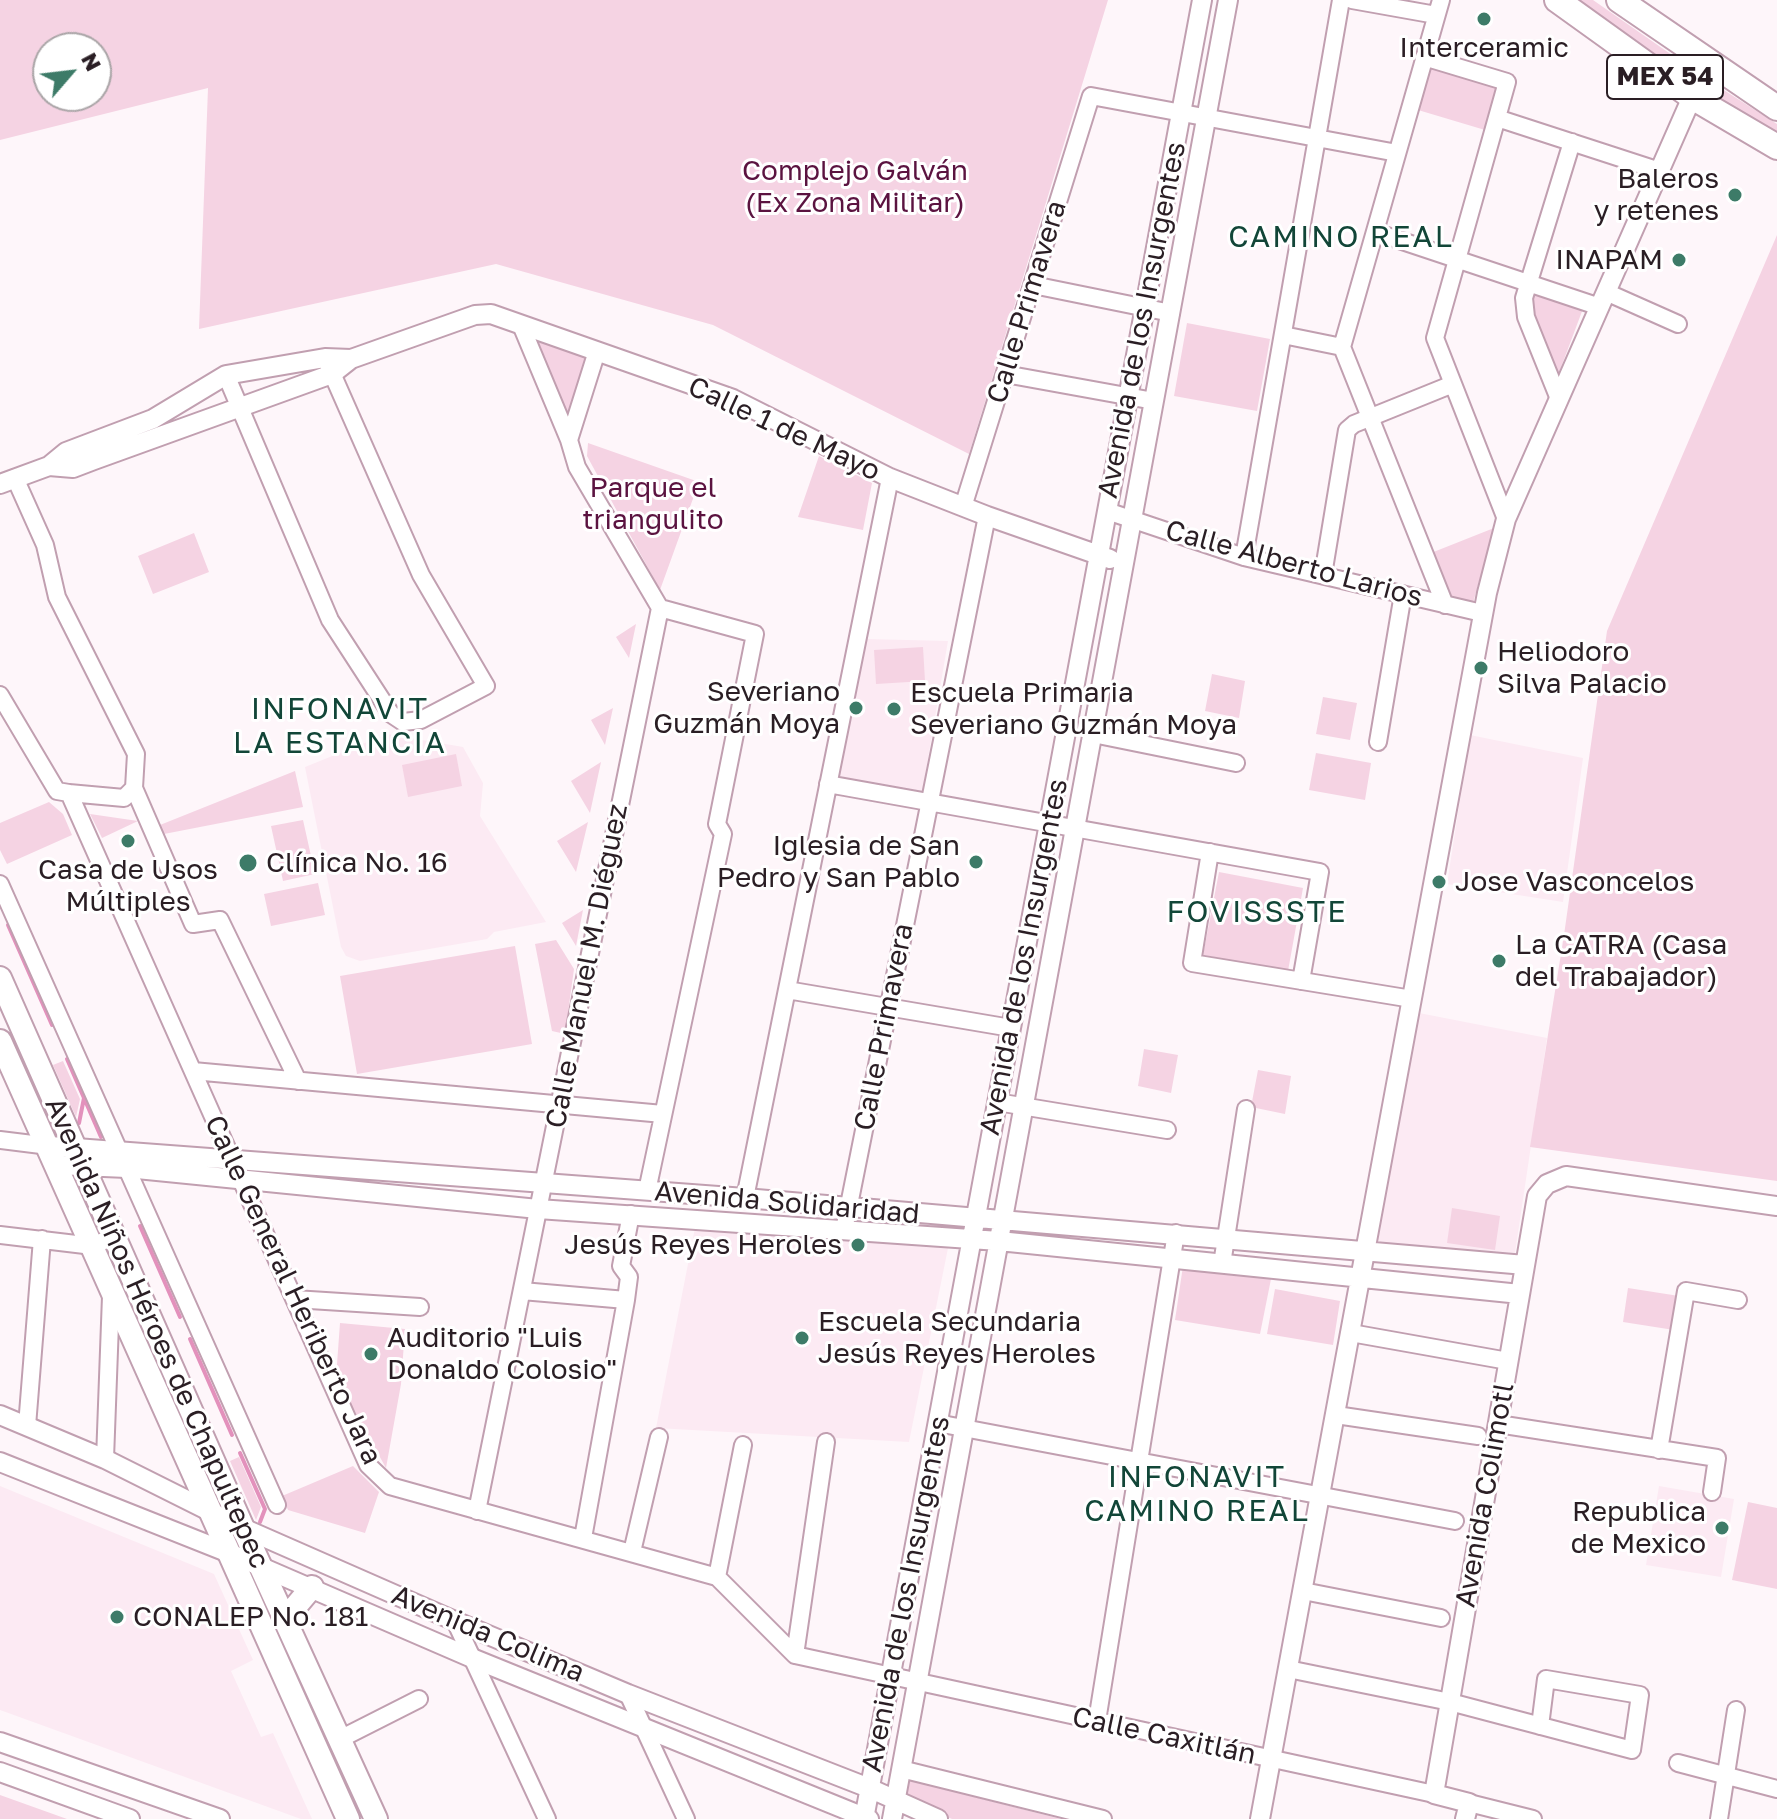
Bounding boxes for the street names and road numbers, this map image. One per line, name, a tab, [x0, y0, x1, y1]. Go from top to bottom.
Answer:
road number: MEX 54	[1607, 55, 1723, 99]
street label: Avenida de los Insurgentes	[1091, 139, 1193, 501]
street label: Calle Primavera	[980, 197, 1074, 407]
street label: Calle 1 de Mayo	[683, 370, 885, 488]
street label: Calle Alberto Larios	[1162, 513, 1426, 615]
street label: Avenida de los Insurgentes	[973, 776, 1075, 1138]
street label: Calle Manuel M. Diéguez	[539, 801, 635, 1131]
street label: Calle Primavera	[847, 921, 921, 1133]
street label: Avenida Niños Héroes de Chapultepec	[37, 1092, 277, 1574]
street label: Calle General Heriberto Jara	[197, 1110, 389, 1470]
street label: Avenida Solidaridad	[653, 1175, 921, 1231]
street label: Avenida Colimotl	[1449, 1380, 1521, 1610]
street label: Avenida de los Insurgentes	[855, 1413, 957, 1775]
street label: Avenida Colima	[387, 1578, 589, 1690]
street label: Calle Caxitlán	[1069, 1700, 1259, 1772]

